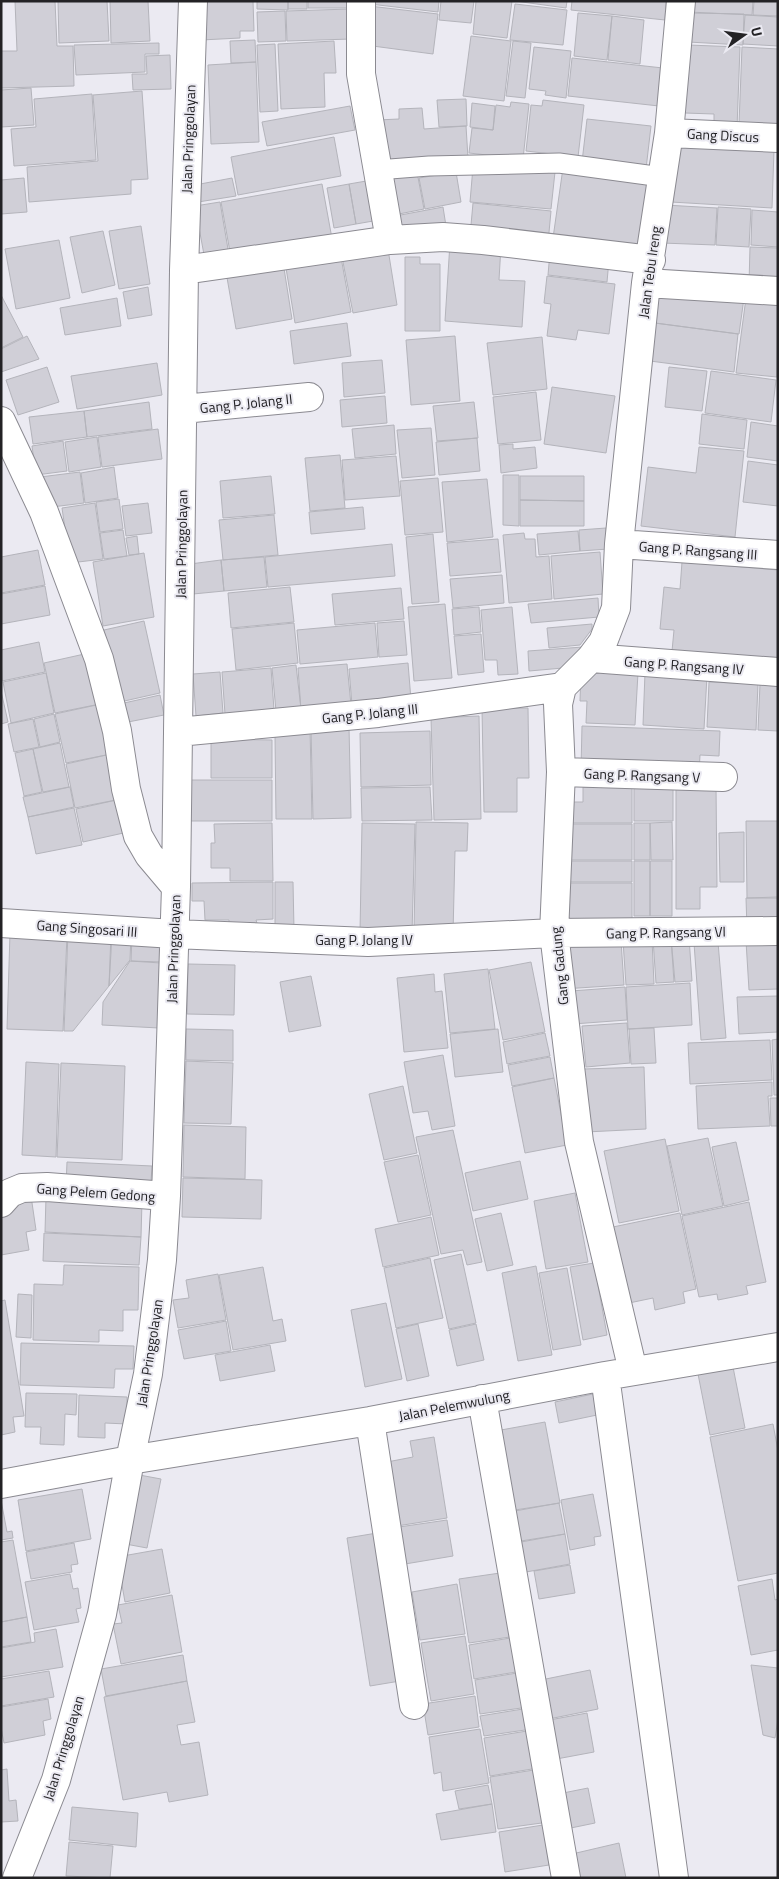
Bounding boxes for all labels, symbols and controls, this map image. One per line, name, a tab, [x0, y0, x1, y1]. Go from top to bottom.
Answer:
north arrow	[719, 10, 769, 60]
text: U	[746, 25, 768, 39]
street label: Jalan Pringgolayan	[176, 84, 200, 194]
street label: Gang Discus	[686, 123, 760, 147]
street label: Jalan Tebu Ireng	[632, 225, 666, 319]
street label: Gang P. Jolang II	[199, 388, 293, 418]
street label: Jalan Pringgolayan	[170, 489, 192, 599]
street label: Gang P. Rangsang III	[638, 535, 758, 565]
street label: Gang P. Rangsang IV	[623, 650, 745, 680]
street label: Gang P. Jolang III	[321, 698, 419, 728]
street label: Gang P. Rangsang V	[583, 762, 701, 788]
street label: Jalan Pringgolayan	[161, 894, 185, 1004]
street label: Gang Singosari III	[36, 914, 138, 942]
street label: Gang P. Rangsang VI	[606, 920, 726, 944]
street label: Gang Gadung	[544, 926, 574, 1006]
street label: Gang P. Jolang IV	[315, 929, 413, 950]
street label: Gang Pelem Gedong	[36, 1177, 156, 1207]
street label: Jalan Pringgolayan	[130, 1298, 168, 1408]
street label: Jalan Pelemwulung	[397, 1384, 511, 1426]
street label: Jalan Pringgolayan	[37, 1693, 89, 1803]

